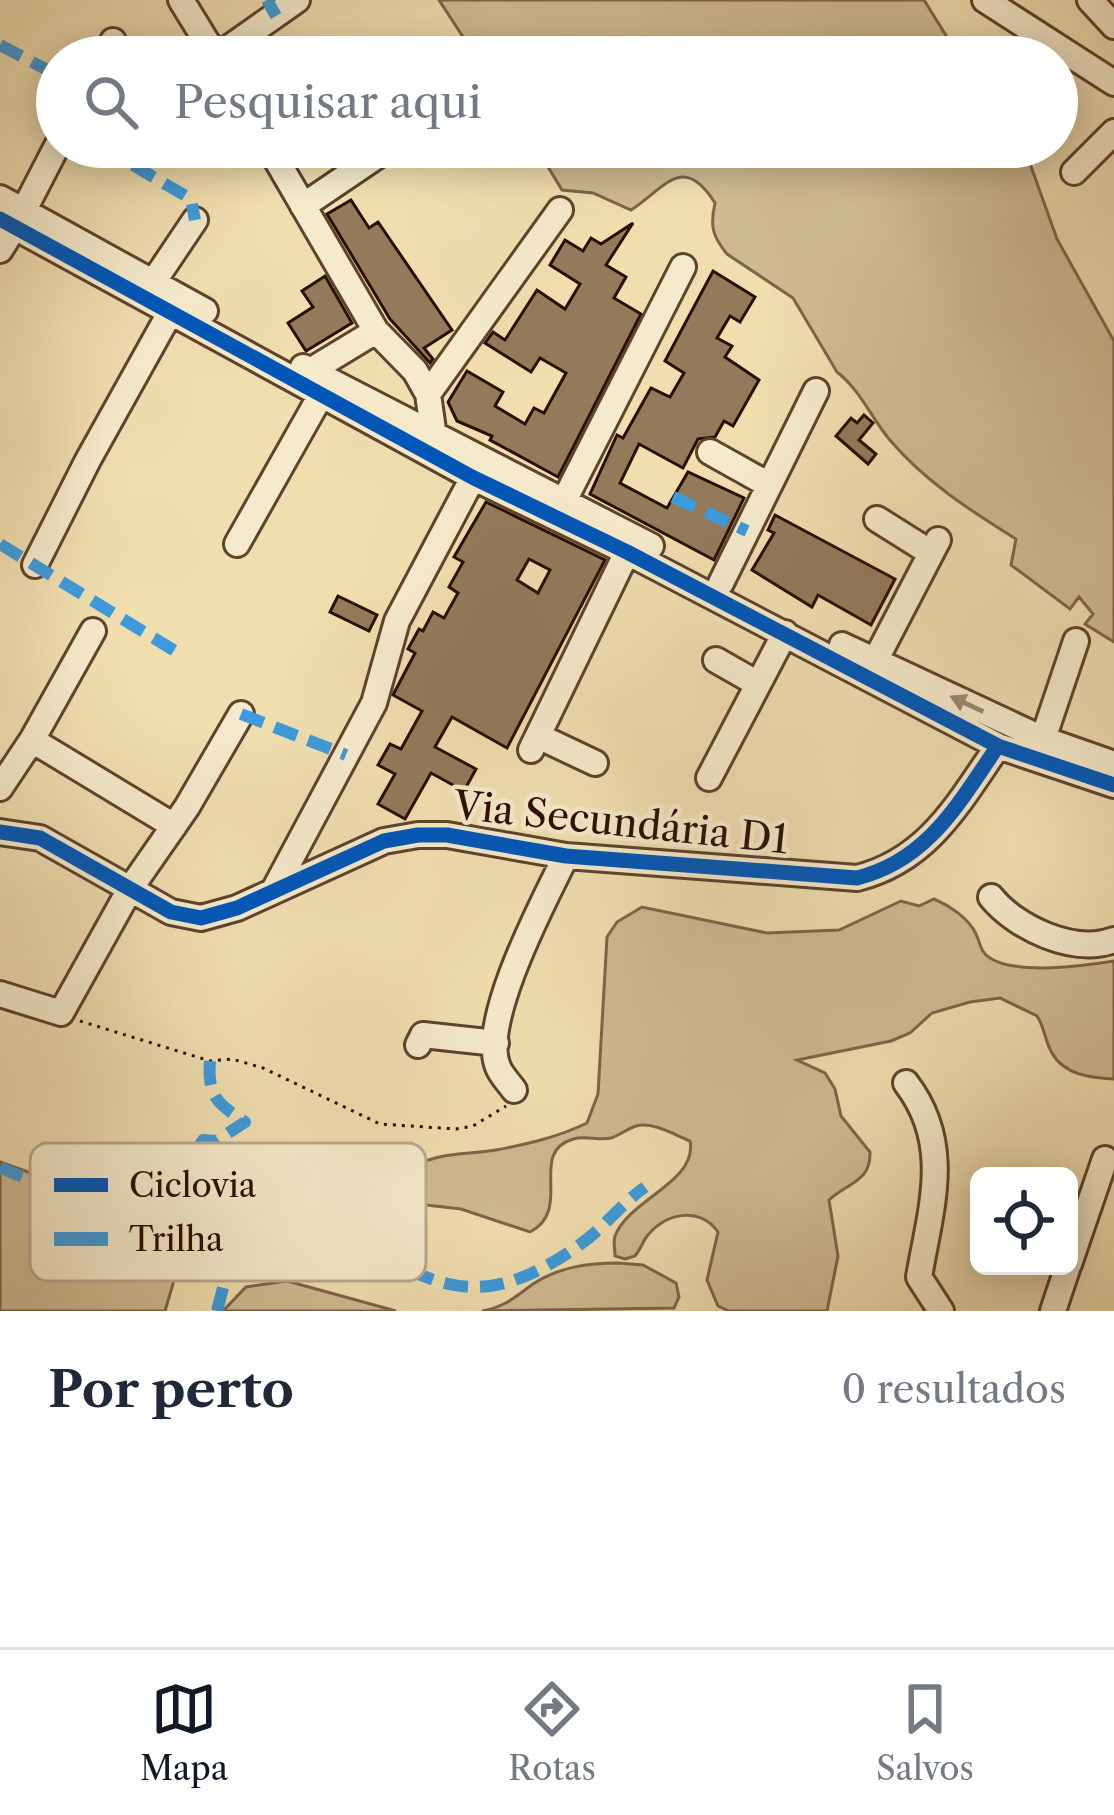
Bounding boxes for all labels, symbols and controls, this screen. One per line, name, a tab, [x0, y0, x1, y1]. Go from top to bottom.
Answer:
search box	[36, 36, 1078, 168]
icon: search	[78, 69, 144, 135]
text: Pesquisar aqui	[174, 74, 482, 130]
one-way arrow	[949, 694, 984, 714]
street label: Via Secundária D1	[451, 780, 790, 863]
legend	[30, 1143, 426, 1281]
text: Ciclovia	[129, 1165, 257, 1206]
map controls	[970, 1167, 1078, 1275]
button: locate	[970, 1167, 1078, 1275]
text: Trilha	[129, 1219, 224, 1260]
text: Por perto	[48, 1358, 294, 1420]
text: 0 resultados	[842, 1365, 1066, 1413]
tab: Mapa	[140, 1676, 228, 1789]
tab: Rotas	[508, 1676, 596, 1789]
tab: Salvos	[876, 1676, 974, 1789]

